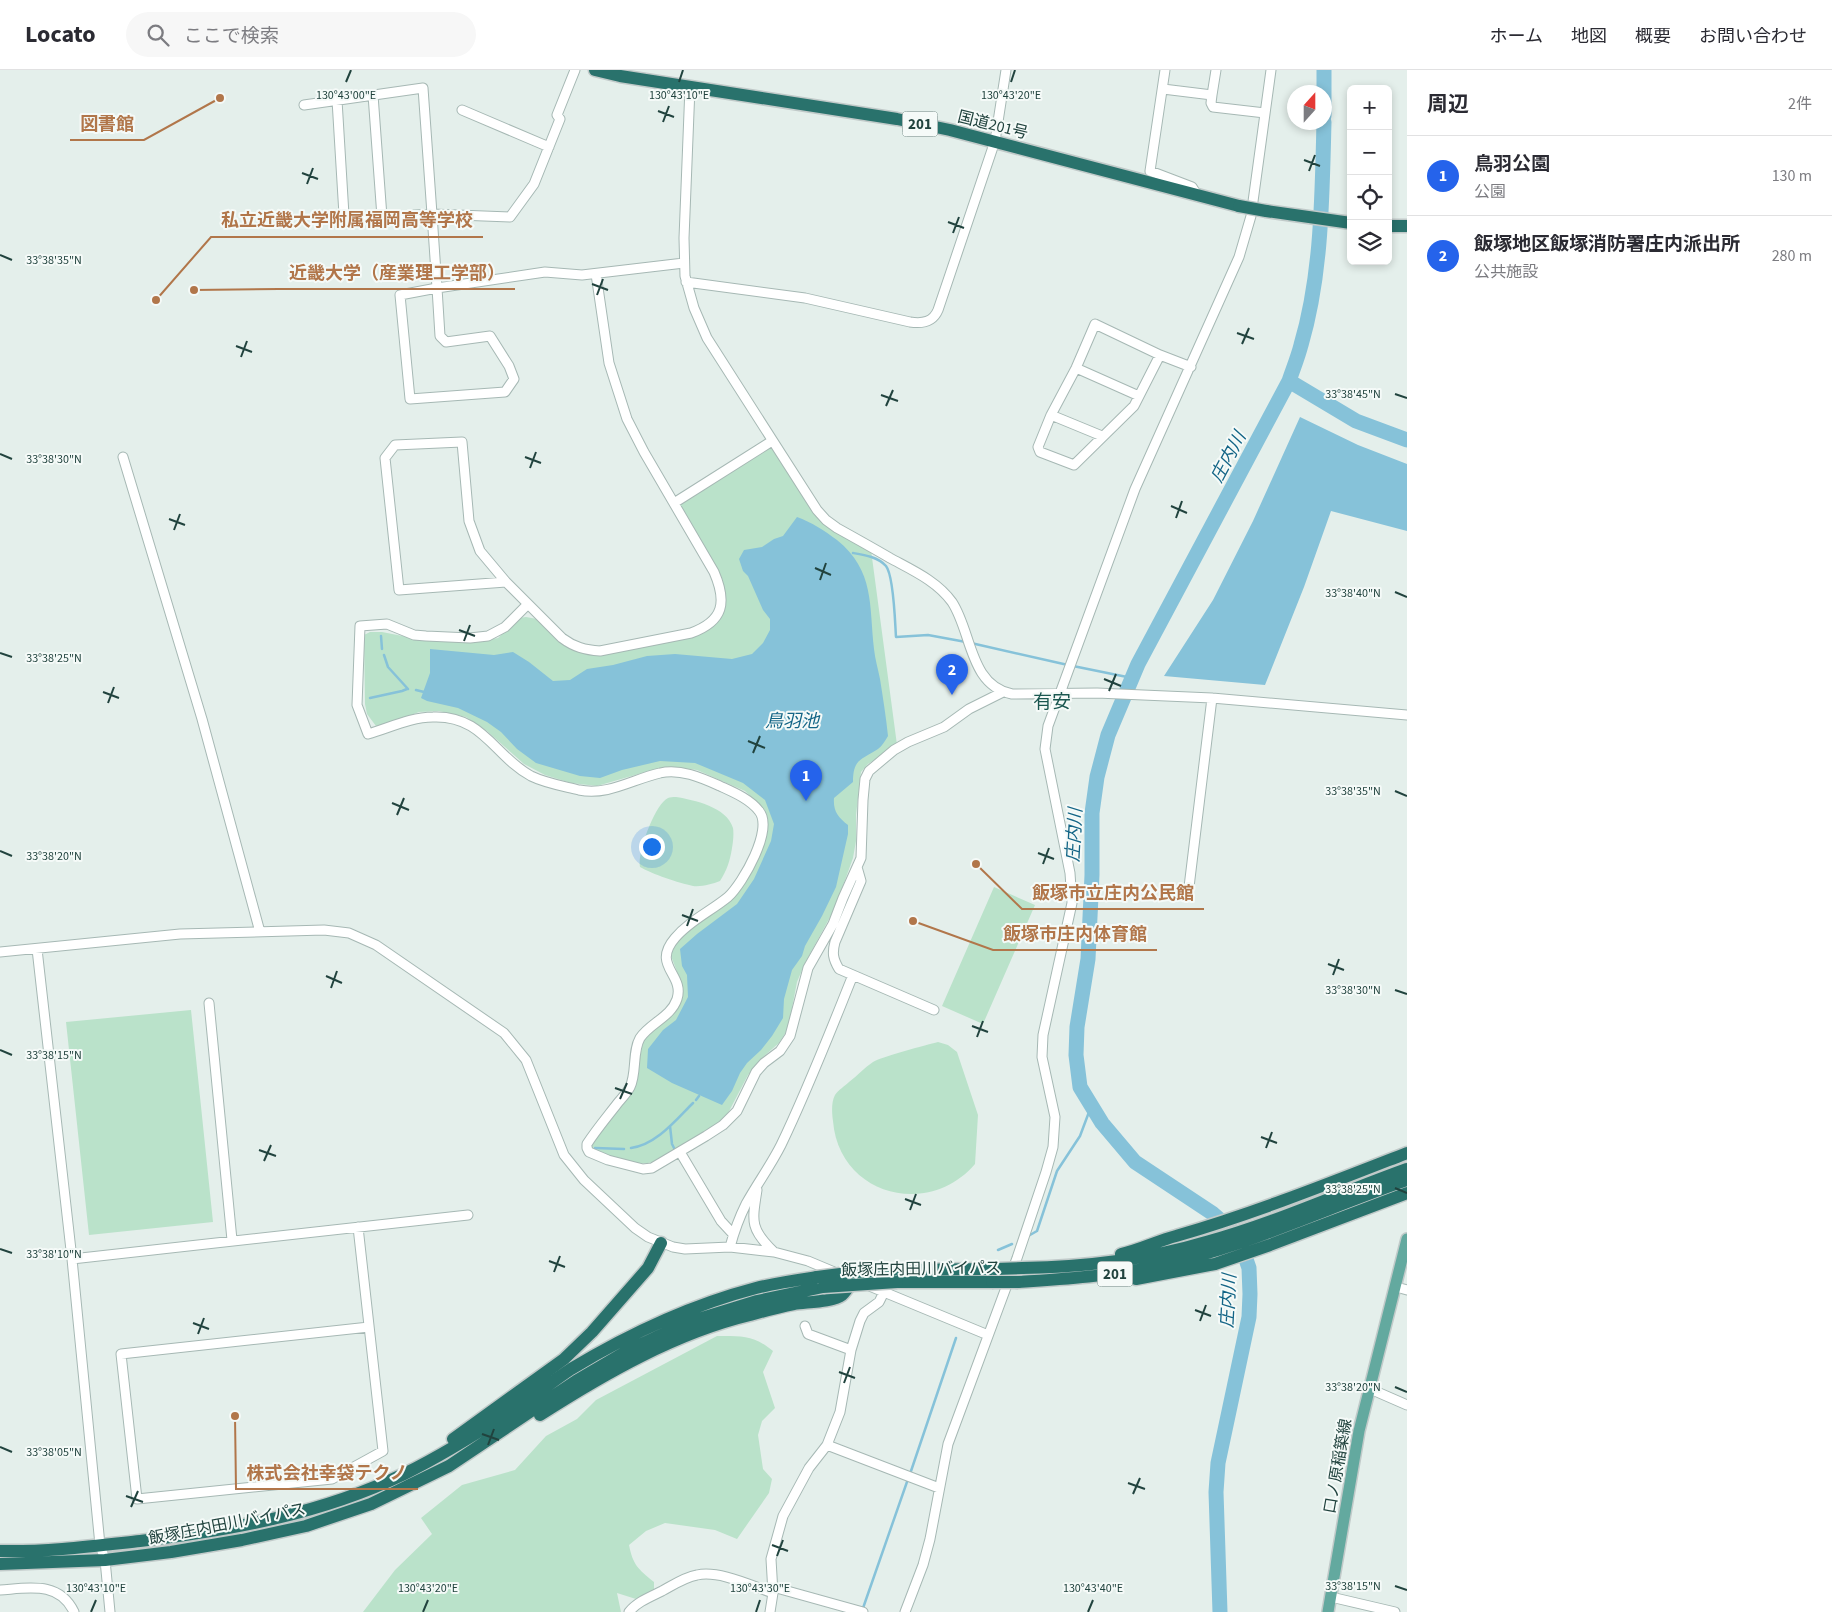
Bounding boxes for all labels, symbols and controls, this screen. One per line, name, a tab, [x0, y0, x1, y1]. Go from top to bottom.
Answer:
search box	[126, 12, 476, 57]
text: Locato	[25, 17, 96, 52]
icon: search	[144, 21, 172, 49]
text: ここで検索	[184, 23, 279, 50]
text: ホーム	[1490, 24, 1543, 49]
text: 地図	[1571, 24, 1607, 49]
text: 概要	[1635, 24, 1671, 49]
text: お問い合わせ	[1699, 24, 1807, 49]
north arrow	[1287, 85, 1332, 130]
map controls	[1347, 85, 1392, 265]
button: +	[1347, 85, 1392, 130]
text: 130°43'00"E	[316, 87, 376, 104]
text: 130°43'10"E	[649, 87, 709, 104]
text: 130°43'20"E	[981, 87, 1041, 104]
text: 周辺	[1427, 89, 1469, 119]
text: 2件	[1788, 93, 1812, 115]
street label: 国道201号	[955, 106, 1030, 144]
callout: 図書館	[70, 107, 144, 140]
text: 図書館	[80, 112, 134, 137]
road number: 201	[902, 112, 938, 136]
button: −	[1347, 130, 1392, 175]
text: 鳥羽公園	[1474, 151, 1550, 178]
text: 1	[1439, 165, 1447, 187]
text: 130 m	[1772, 165, 1812, 187]
button: locate	[1347, 175, 1392, 220]
text: 公園	[1474, 181, 1506, 203]
callout: 私立近畿大学附属福岡高等学校	[211, 204, 483, 237]
text: 私立近畿大学附属福岡高等学校	[221, 208, 473, 233]
button: layers	[1347, 220, 1392, 265]
text: 飯塚地区飯塚消防署庄内派出所	[1474, 231, 1740, 258]
text: 2	[1439, 245, 1447, 267]
text: 280 m	[1772, 245, 1812, 267]
text: 33°38'35"N	[26, 252, 82, 269]
callout: 近畿大学（産業理工学部）	[279, 256, 515, 289]
text: 近畿大学（産業理工学部）	[289, 261, 505, 286]
text: 公共施設	[1474, 261, 1538, 283]
text: 33°38'45"N	[1325, 386, 1381, 403]
water label: 庄内川	[1205, 426, 1253, 487]
text: 33°38'30"N	[26, 451, 82, 468]
text: 33°38'40"N	[1325, 585, 1381, 602]
text: 33°38'25"N	[26, 650, 82, 667]
pin: 2	[936, 654, 968, 695]
district label: 有安	[1033, 689, 1071, 716]
water label: 鳥羽池	[765, 709, 821, 734]
pin: 1	[790, 760, 822, 801]
text: 33°38'35"N	[1325, 783, 1381, 800]
water label: 庄内川	[1061, 805, 1088, 863]
your location	[639, 834, 665, 860]
text: 33°38'20"N	[26, 848, 82, 865]
callout: 飯塚市立庄内公民館	[1022, 876, 1204, 909]
text: 飯塚市立庄内公民館	[1032, 881, 1194, 906]
callout: 飯塚市庄内体育館	[993, 917, 1157, 950]
text: 飯塚市庄内体育館	[1003, 922, 1147, 947]
text: 33°38'30"N	[1325, 982, 1381, 999]
text: 33°38'15"N	[26, 1047, 82, 1064]
text: 33°38'25"N	[1325, 1181, 1381, 1198]
text: 33°38'10"N	[26, 1246, 82, 1263]
street label: 飯塚庄内田川バイパス	[841, 1257, 1001, 1281]
road number: 201	[1098, 1262, 1132, 1286]
water label: 庄内川	[1215, 1271, 1242, 1329]
text: 33°38'20"N	[1325, 1379, 1381, 1396]
street label: 口ノ原稲築線	[1319, 1417, 1357, 1515]
text: 33°38'05"N	[26, 1444, 82, 1461]
callout: 株式会社幸袋テクノ	[236, 1456, 418, 1489]
text: 株式会社幸袋テクノ	[247, 1461, 407, 1486]
street label: 飯塚庄内田川バイパス	[147, 1498, 308, 1550]
text: 33°38'15"N	[1325, 1578, 1381, 1595]
text: 130°43'10"E	[66, 1580, 126, 1597]
text: 130°43'20"E	[398, 1580, 458, 1597]
text: 130°43'30"E	[730, 1580, 790, 1597]
text: 130°43'40"E	[1063, 1580, 1123, 1597]

